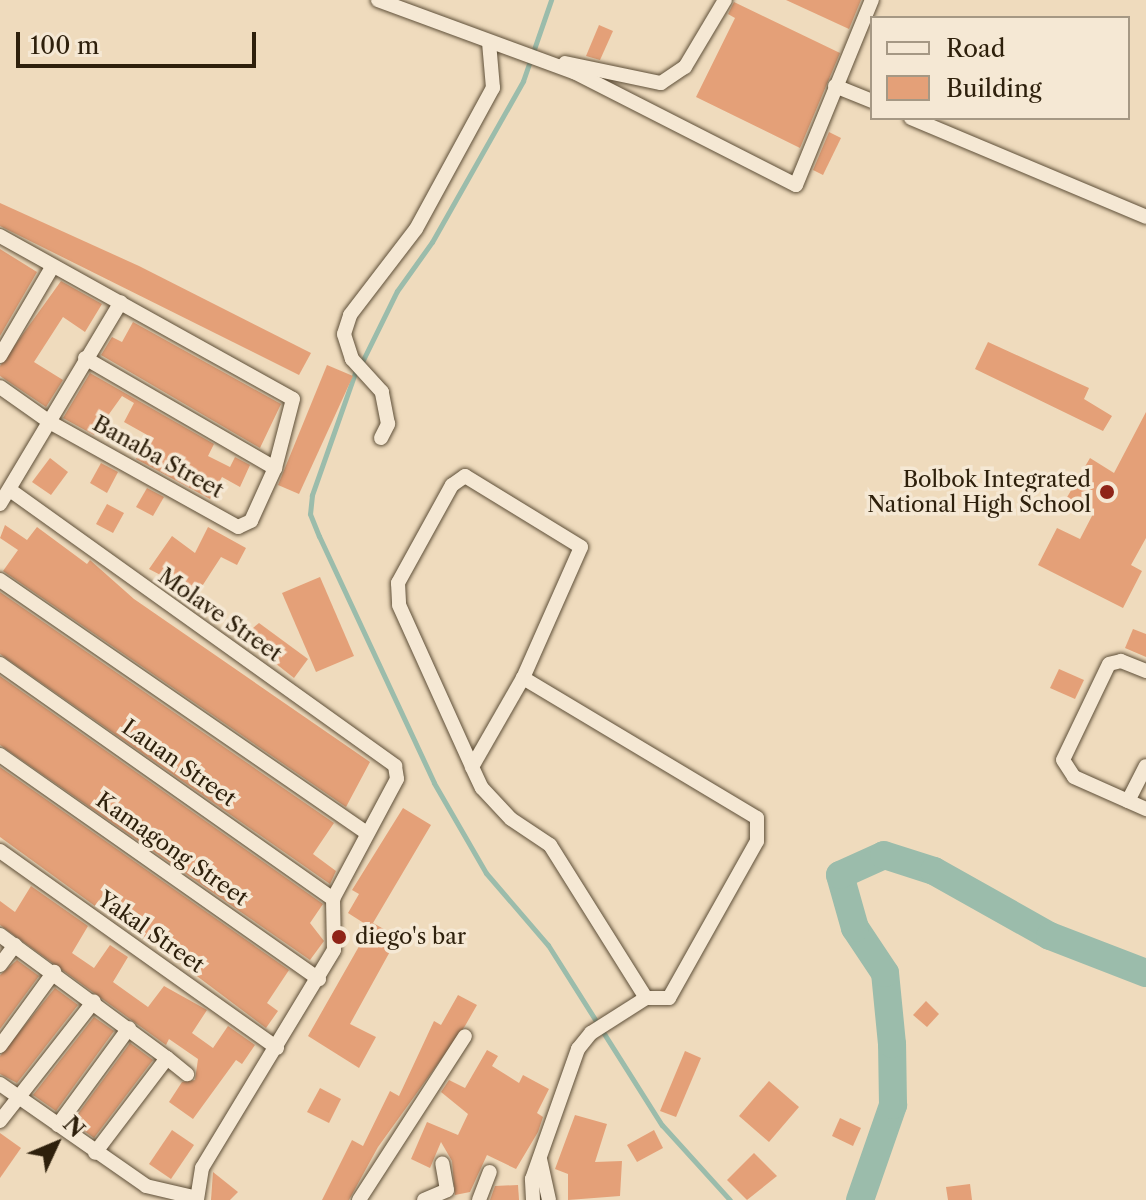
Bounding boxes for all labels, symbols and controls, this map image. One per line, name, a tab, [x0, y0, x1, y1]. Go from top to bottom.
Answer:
scale bar	[20, 16, 260, 66]
legend	[870, 16, 1130, 120]
text: 100 m	[30, 31, 99, 60]
text: Road	[946, 34, 1005, 63]
text: Building	[946, 74, 1042, 103]
street label: Banaba Street	[88, 410, 228, 504]
place label: Bolbok Integrated National High School	[867, 466, 1091, 518]
marker: Bolbok Integrated National High School	[1098, 483, 1116, 501]
street label: Molave Street	[153, 563, 287, 667]
street label: Lauan Street	[117, 714, 241, 812]
street label: Kamagong Street	[91, 787, 253, 911]
street label: Yakal Street	[93, 886, 209, 978]
place label: diego's bar	[355, 924, 466, 950]
marker: diego's bar	[330, 928, 348, 946]
north arrow	[16, 1104, 96, 1184]
text: N	[57, 1111, 90, 1143]

